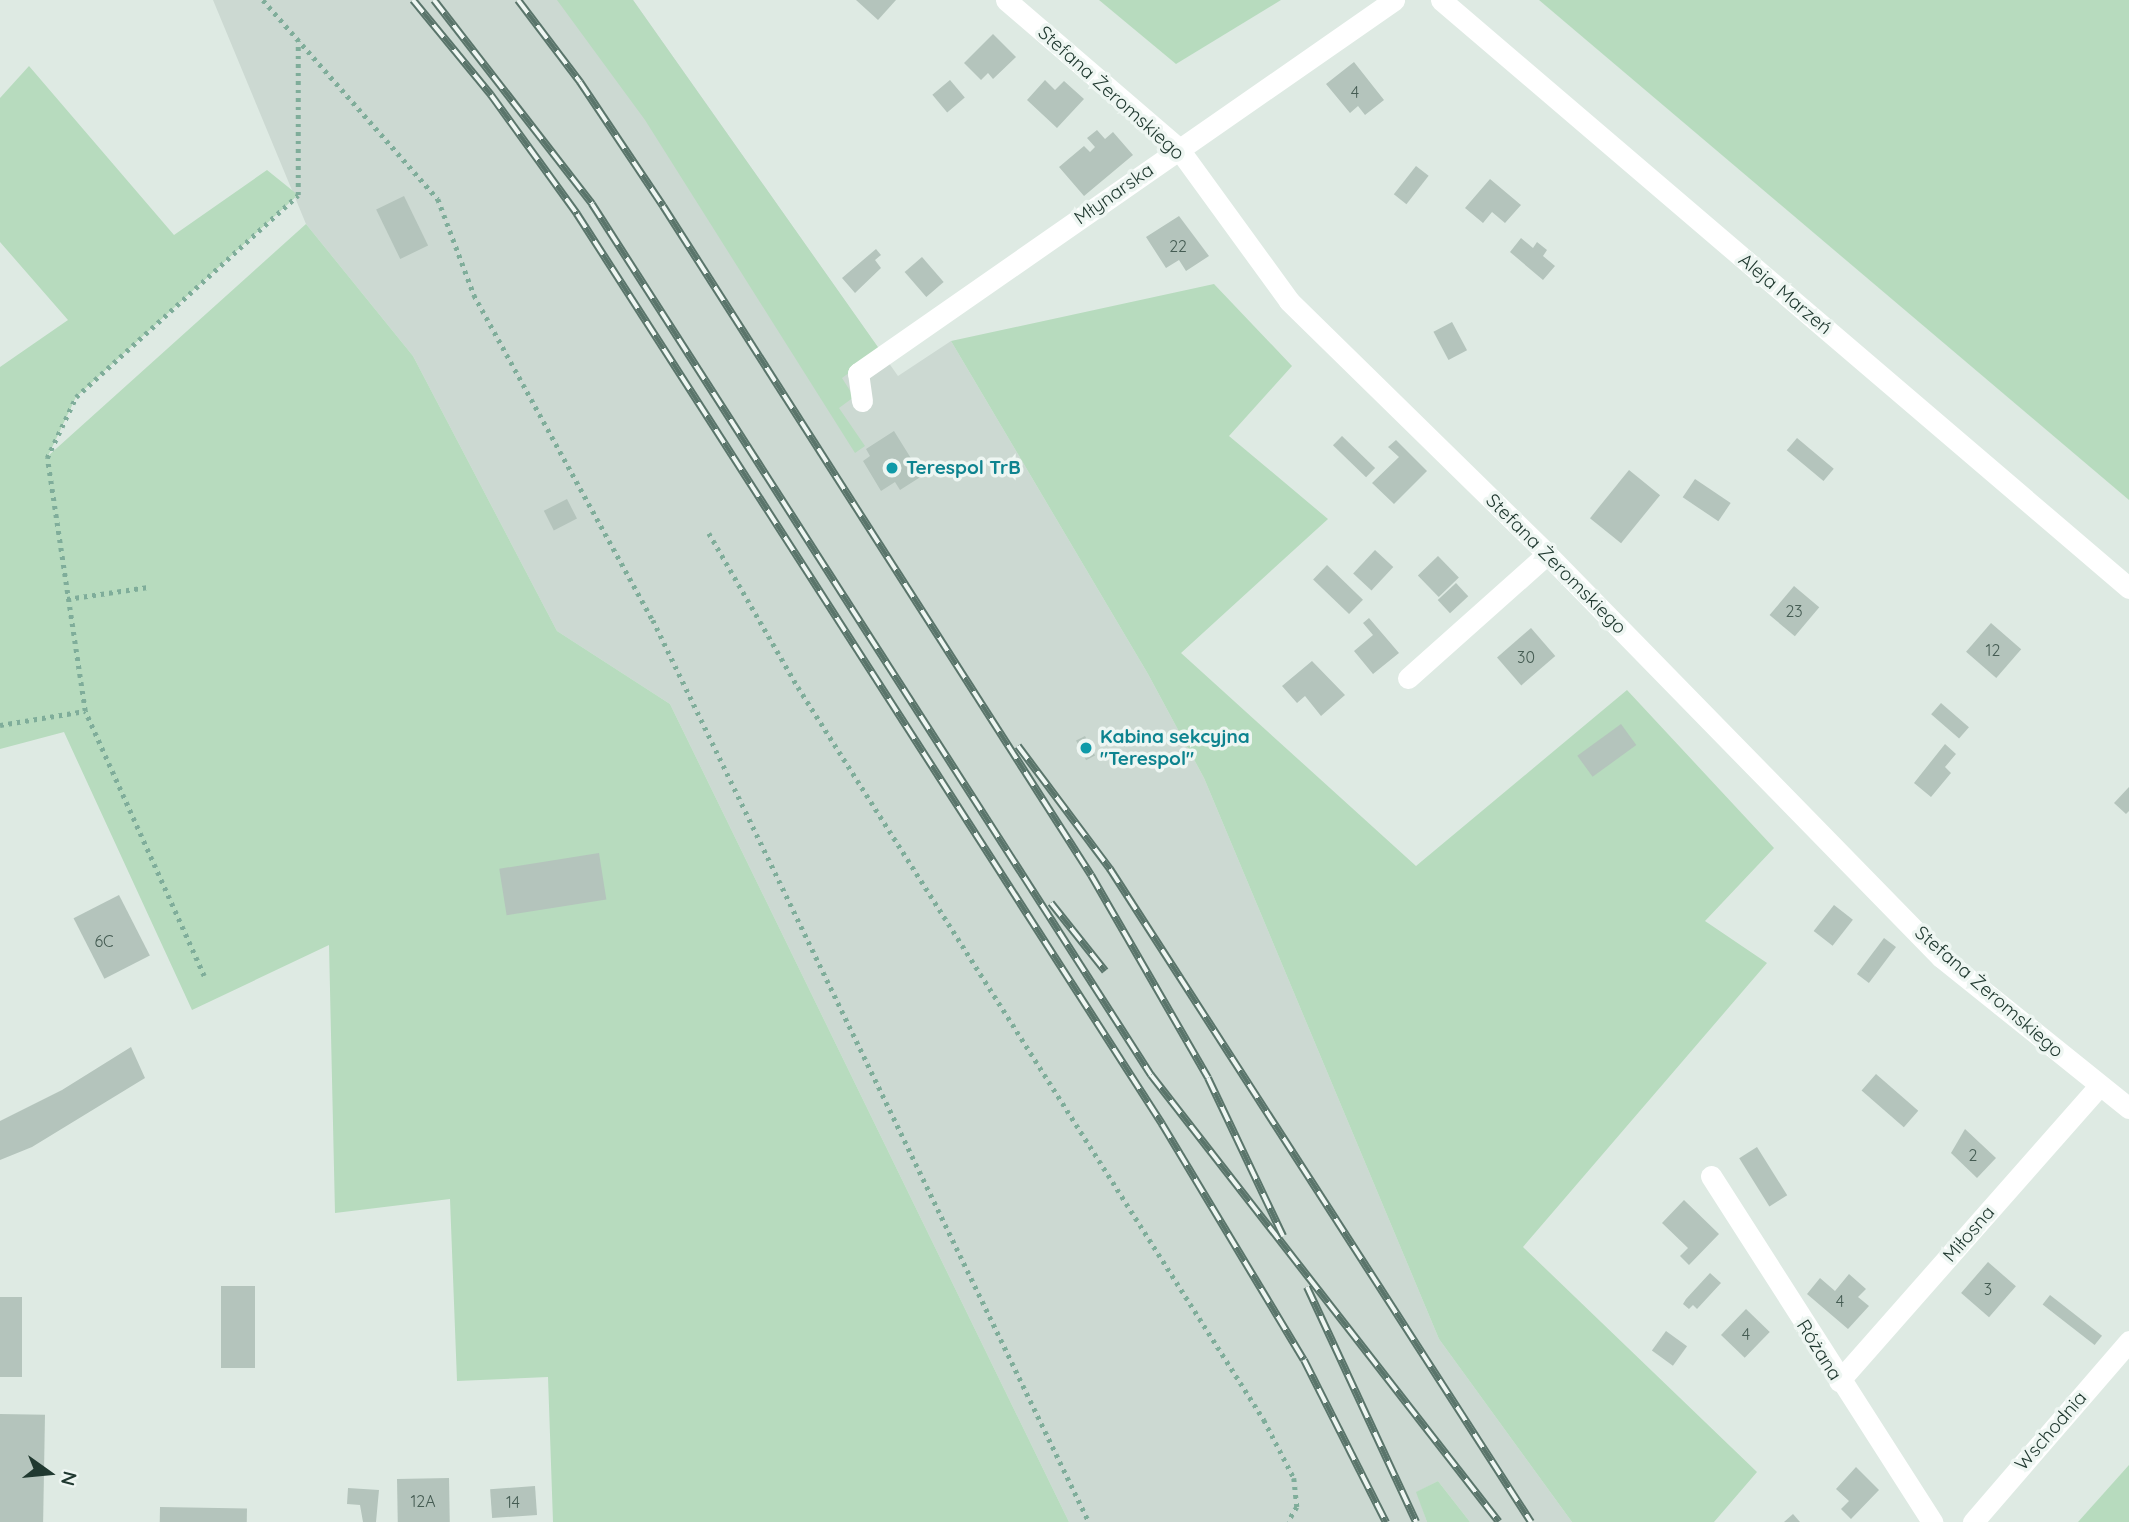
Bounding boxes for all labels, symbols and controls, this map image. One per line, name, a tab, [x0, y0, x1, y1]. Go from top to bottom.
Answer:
street label: Stefana Żeromskiego	[1033, 21, 1189, 165]
house number: 4	[1351, 82, 1359, 102]
street label: Młynarska	[1070, 159, 1158, 229]
house number: 22	[1169, 236, 1187, 256]
street label: Aleja Marzeń	[1734, 249, 1836, 339]
place label: Terespol TrB	[906, 457, 1021, 479]
marker: Terespol TrB	[884, 460, 900, 476]
street label: Stefana Żeromskiego	[1481, 489, 1631, 639]
house number: 23	[1785, 601, 1803, 621]
house number: 12	[1986, 640, 2000, 660]
house number: 30	[1517, 647, 1535, 667]
place label: Kabina sekcyjna "Terespol"	[1100, 726, 1250, 770]
marker: Kabina sekcyjna "Terespol"	[1078, 740, 1094, 756]
street label: Stefana Żeromskiego	[1910, 921, 2068, 1063]
house number: 6C	[94, 931, 114, 951]
house number: 2	[1969, 1145, 1977, 1165]
street label: Miłosna	[1938, 1201, 2000, 1267]
house number: 3	[1984, 1279, 1992, 1299]
house number: 4	[1836, 1291, 1844, 1311]
street label: Różana	[1791, 1315, 1847, 1385]
house number: 4	[1742, 1324, 1750, 1344]
street label: Wschodnia	[2010, 1387, 2092, 1475]
north arrow	[14, 1438, 84, 1508]
text: N	[56, 1469, 83, 1488]
house number: 12A	[410, 1491, 436, 1511]
house number: 14	[506, 1492, 520, 1512]

